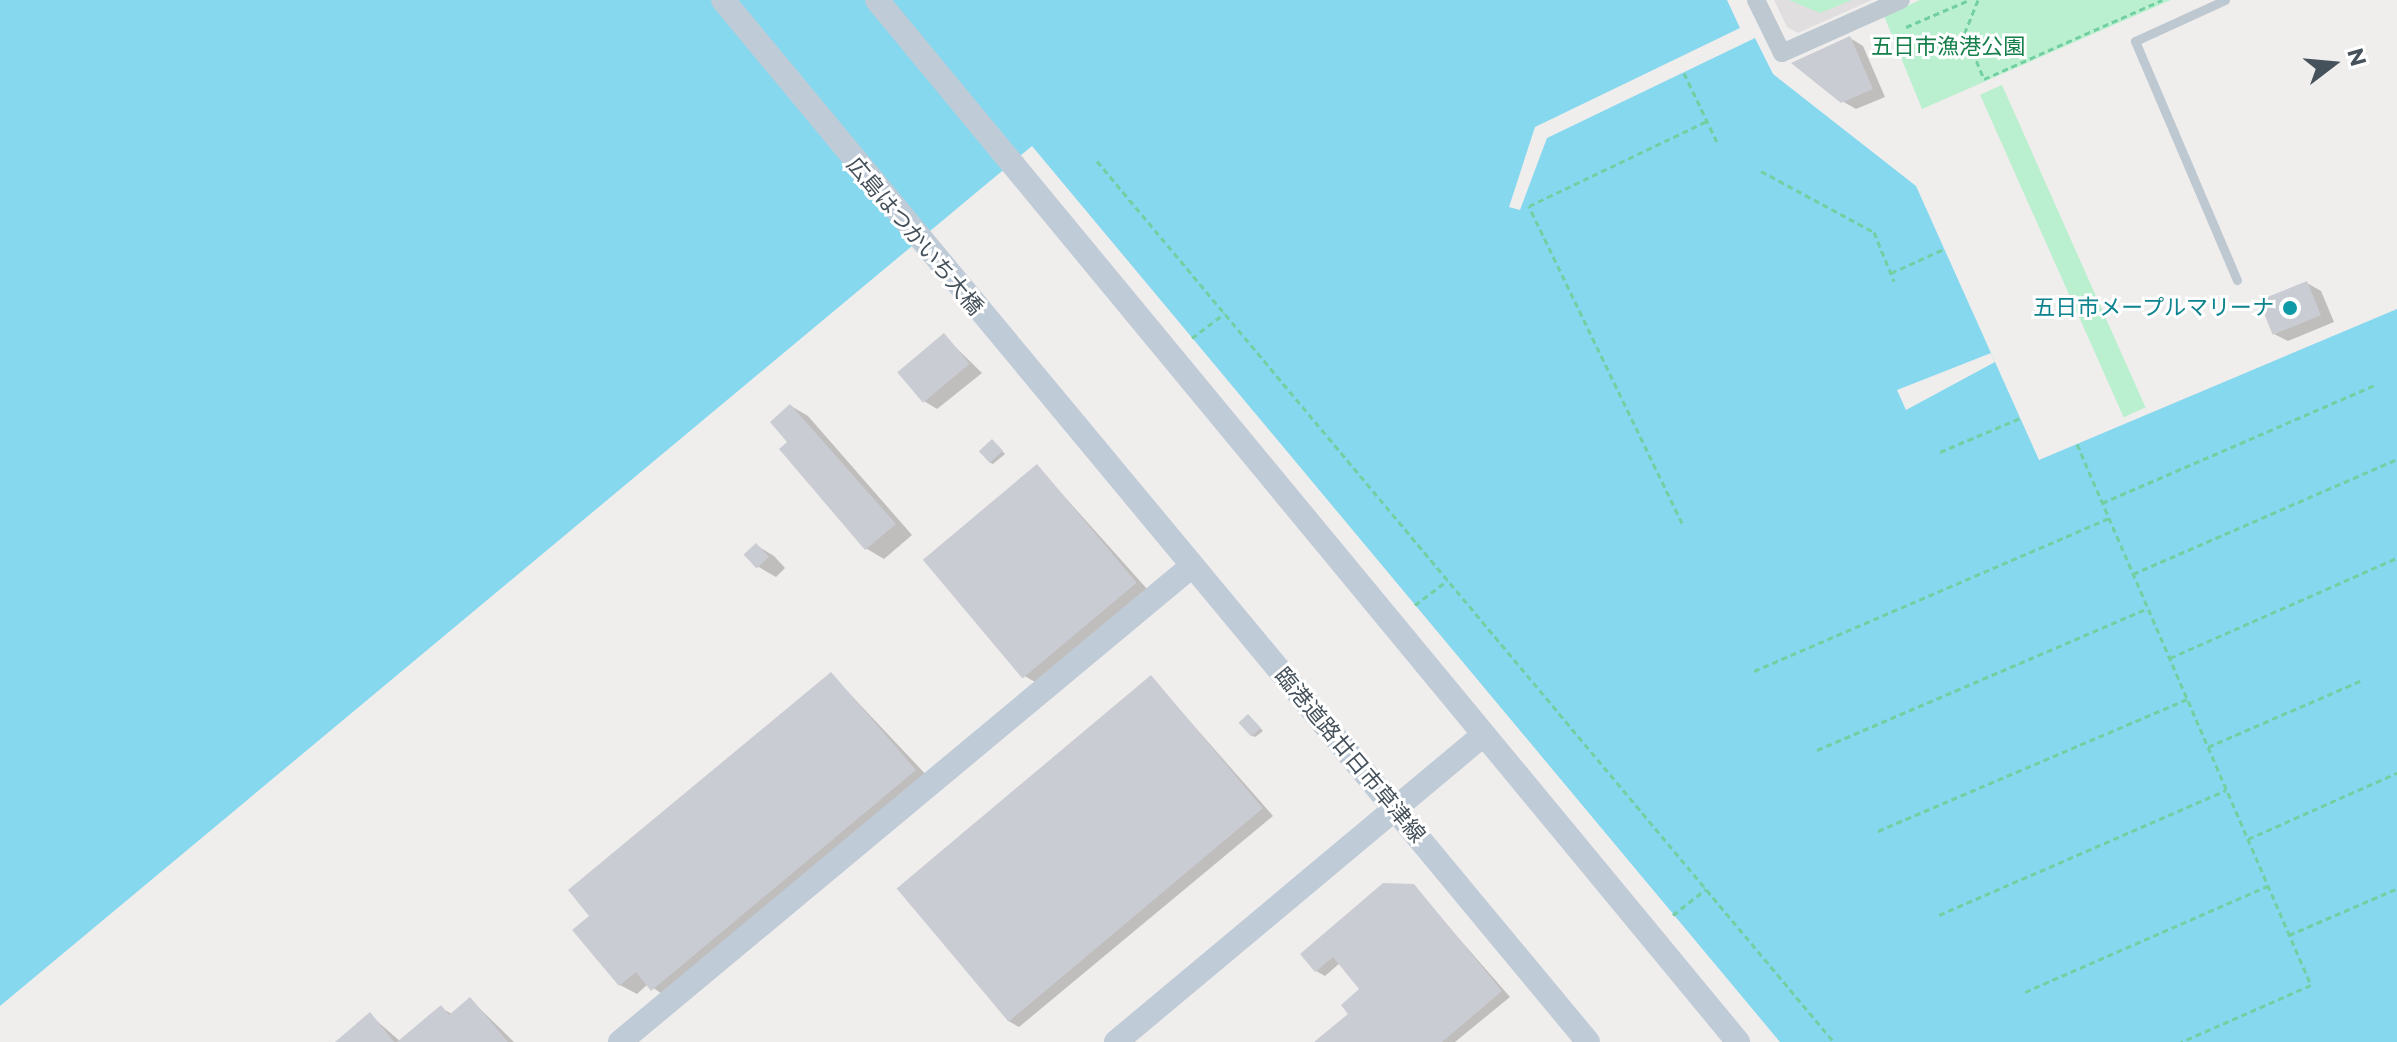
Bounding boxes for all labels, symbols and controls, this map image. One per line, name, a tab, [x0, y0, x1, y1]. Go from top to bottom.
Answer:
north arrow	[2293, 24, 2373, 104]
park label: 五日市漁港公園	[1871, 34, 2025, 60]
text: N	[2341, 45, 2372, 70]
street label: 広島はつかいち大橋	[841, 152, 989, 320]
place label: 五日市メープルマリーナ	[2032, 295, 2274, 321]
marker: 五日市メープルマリーナ	[2281, 299, 2299, 317]
street label: 臨港道路廿日市草津線	[1269, 662, 1431, 848]

